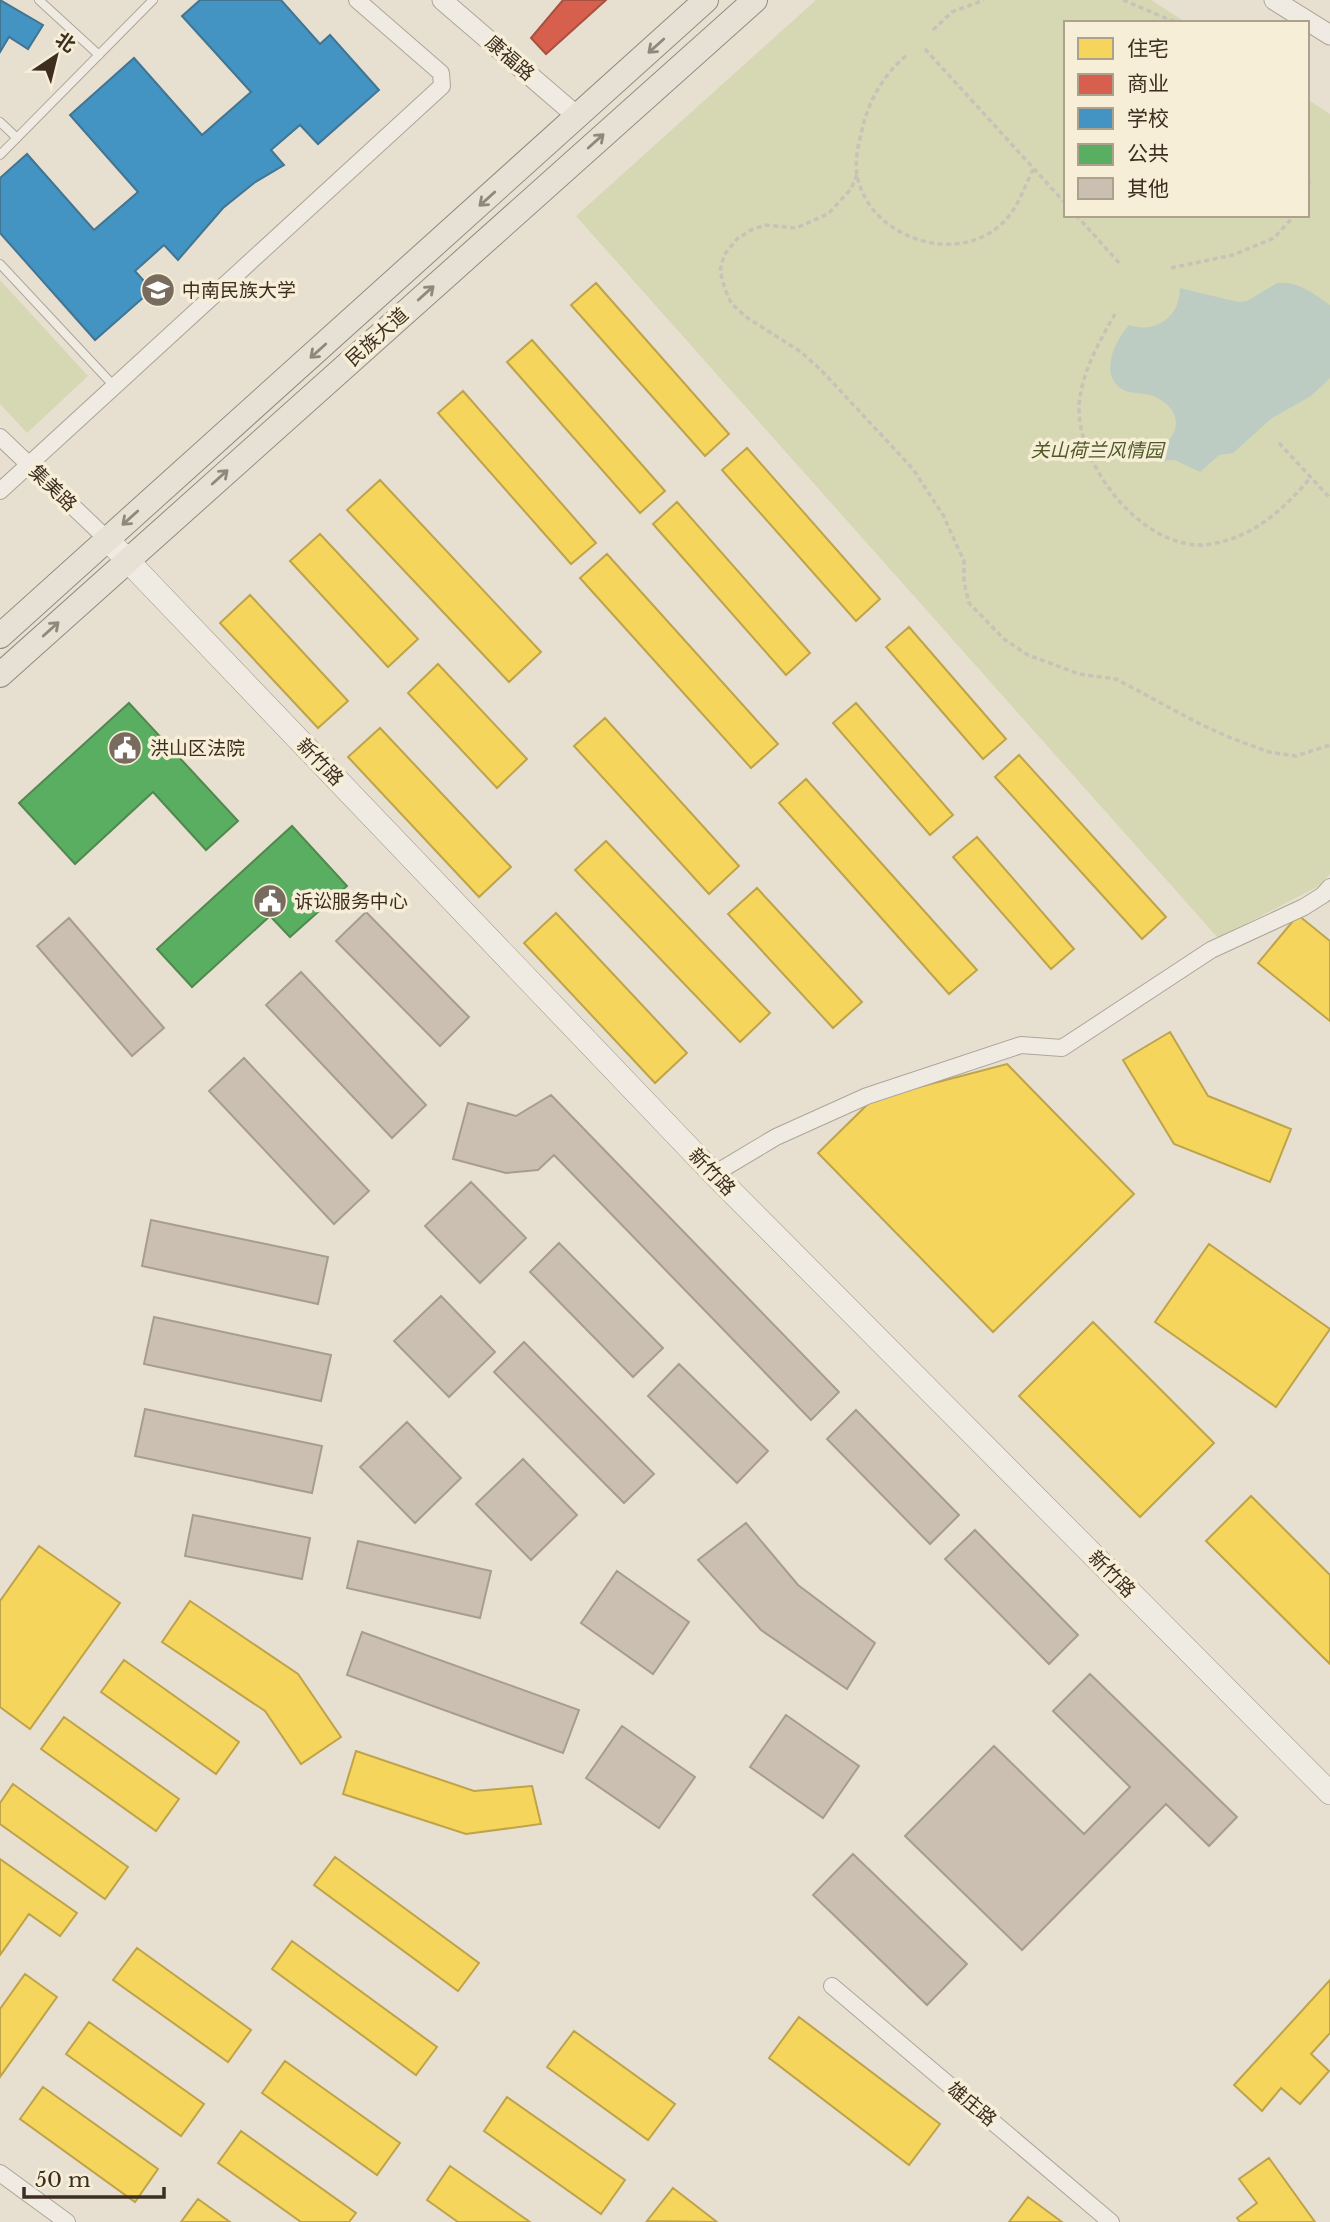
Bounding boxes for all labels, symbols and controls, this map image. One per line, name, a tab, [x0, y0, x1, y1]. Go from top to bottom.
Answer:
north arrow	[21, 21, 91, 91]
legend	[1064, 21, 1309, 217]
text: 北	[51, 28, 80, 57]
street label: 康福路	[481, 31, 539, 85]
text: 住宅	[1127, 36, 1169, 62]
one-way arrow	[647, 38, 665, 54]
text: 商业	[1127, 71, 1169, 97]
text: 学校	[1127, 106, 1169, 132]
one-way arrow	[587, 133, 605, 149]
text: 公共	[1127, 141, 1169, 167]
text: 其他	[1127, 176, 1169, 202]
one-way arrow	[478, 191, 496, 207]
school or university icon: 中南民族大学	[139, 271, 177, 309]
place label: 中南民族大学	[182, 279, 296, 302]
one-way arrow	[417, 285, 435, 301]
street label: 民族大道	[341, 303, 413, 371]
one-way arrow	[309, 342, 327, 358]
park label: 关山荷兰风情园	[1030, 439, 1166, 462]
street label: 集美路	[25, 460, 81, 516]
one-way arrow	[211, 469, 229, 485]
one-way arrow	[121, 510, 139, 526]
one-way arrow	[42, 621, 60, 637]
public building icon: 洪山区法院	[106, 729, 144, 767]
street label: 新竹路	[292, 734, 348, 790]
place label: 洪山区法院	[150, 737, 245, 760]
public building icon: 诉讼服务中心	[251, 882, 289, 920]
place label: 诉讼服务中心	[294, 890, 408, 913]
street label: 新竹路	[684, 1144, 740, 1200]
street label: 新竹路	[1084, 1546, 1140, 1602]
street label: 雄庄路	[943, 2077, 1001, 2131]
scale bar	[24, 2156, 164, 2200]
text: 50 m	[35, 2167, 91, 2193]

